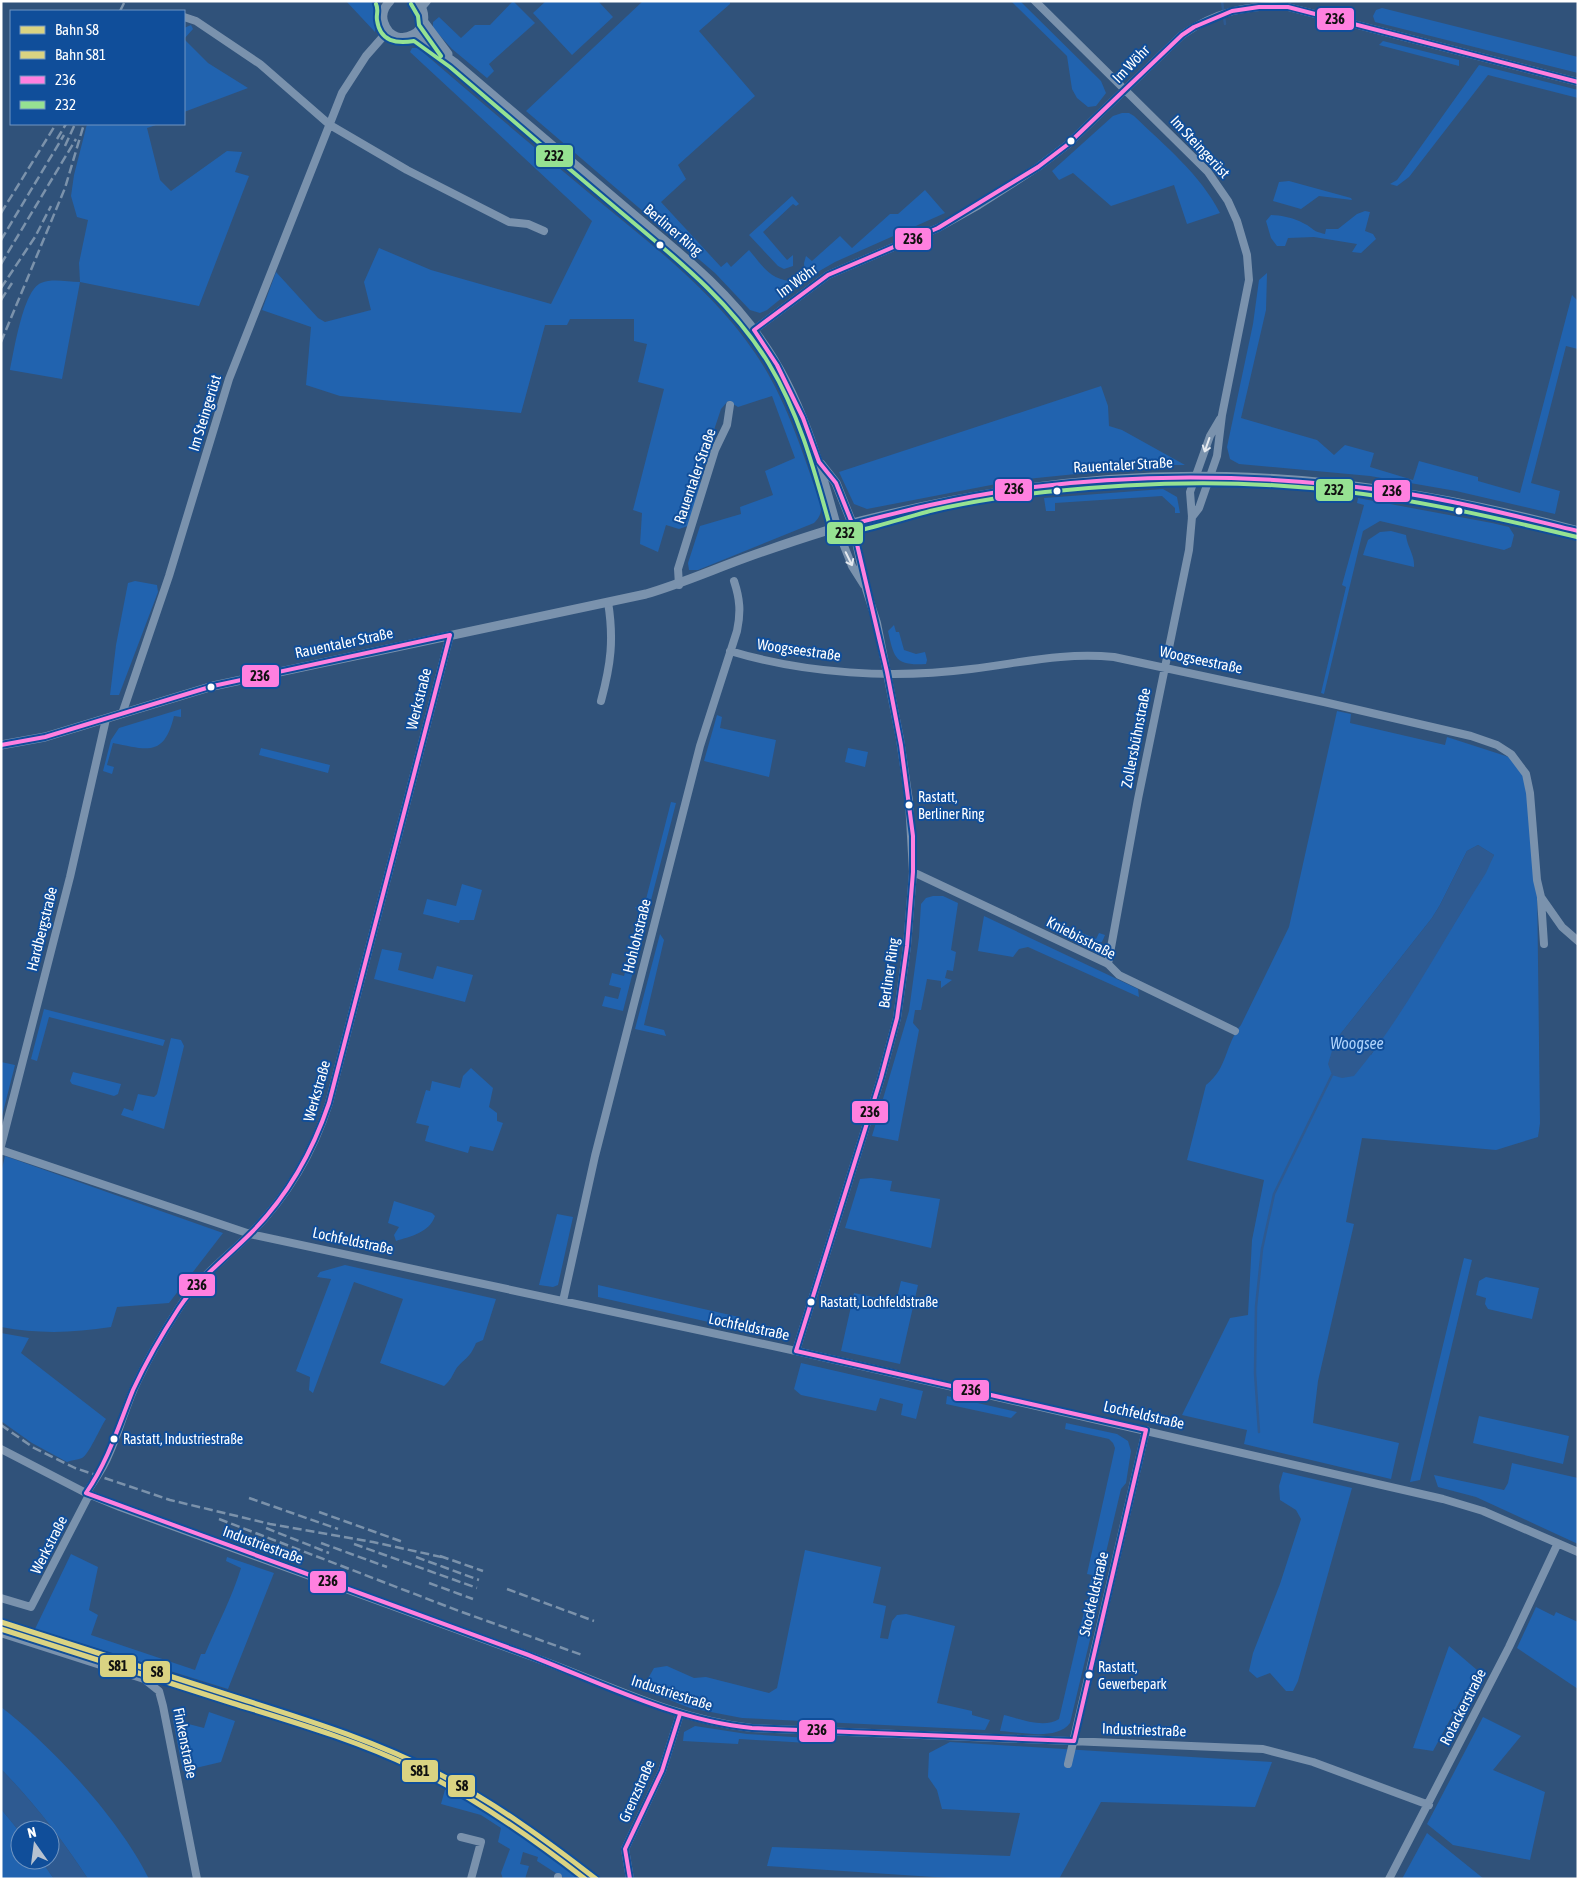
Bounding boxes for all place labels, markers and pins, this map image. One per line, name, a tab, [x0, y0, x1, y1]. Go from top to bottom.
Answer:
unlabelled marker	[1066, 136, 1076, 146]
unlabelled marker	[655, 240, 665, 250]
unlabelled marker	[1052, 486, 1062, 496]
unlabelled marker	[1454, 506, 1464, 516]
unlabelled marker	[206, 682, 216, 692]
place label: Rastatt, Berliner Ring	[918, 789, 984, 822]
marker: Rastatt, Berliner Ring	[904, 800, 914, 810]
place label: Rastatt, Lochfeldstraße	[820, 1294, 938, 1310]
marker: Rastatt, Lochfeldstraße	[806, 1297, 816, 1307]
place label: Rastatt, Industriestraße	[123, 1431, 243, 1447]
marker: Rastatt, Industriestraße	[109, 1434, 119, 1444]
place label: Rastatt, Gewerbepark	[1098, 1659, 1167, 1692]
marker: Rastatt, Gewerbepark	[1084, 1670, 1094, 1680]

